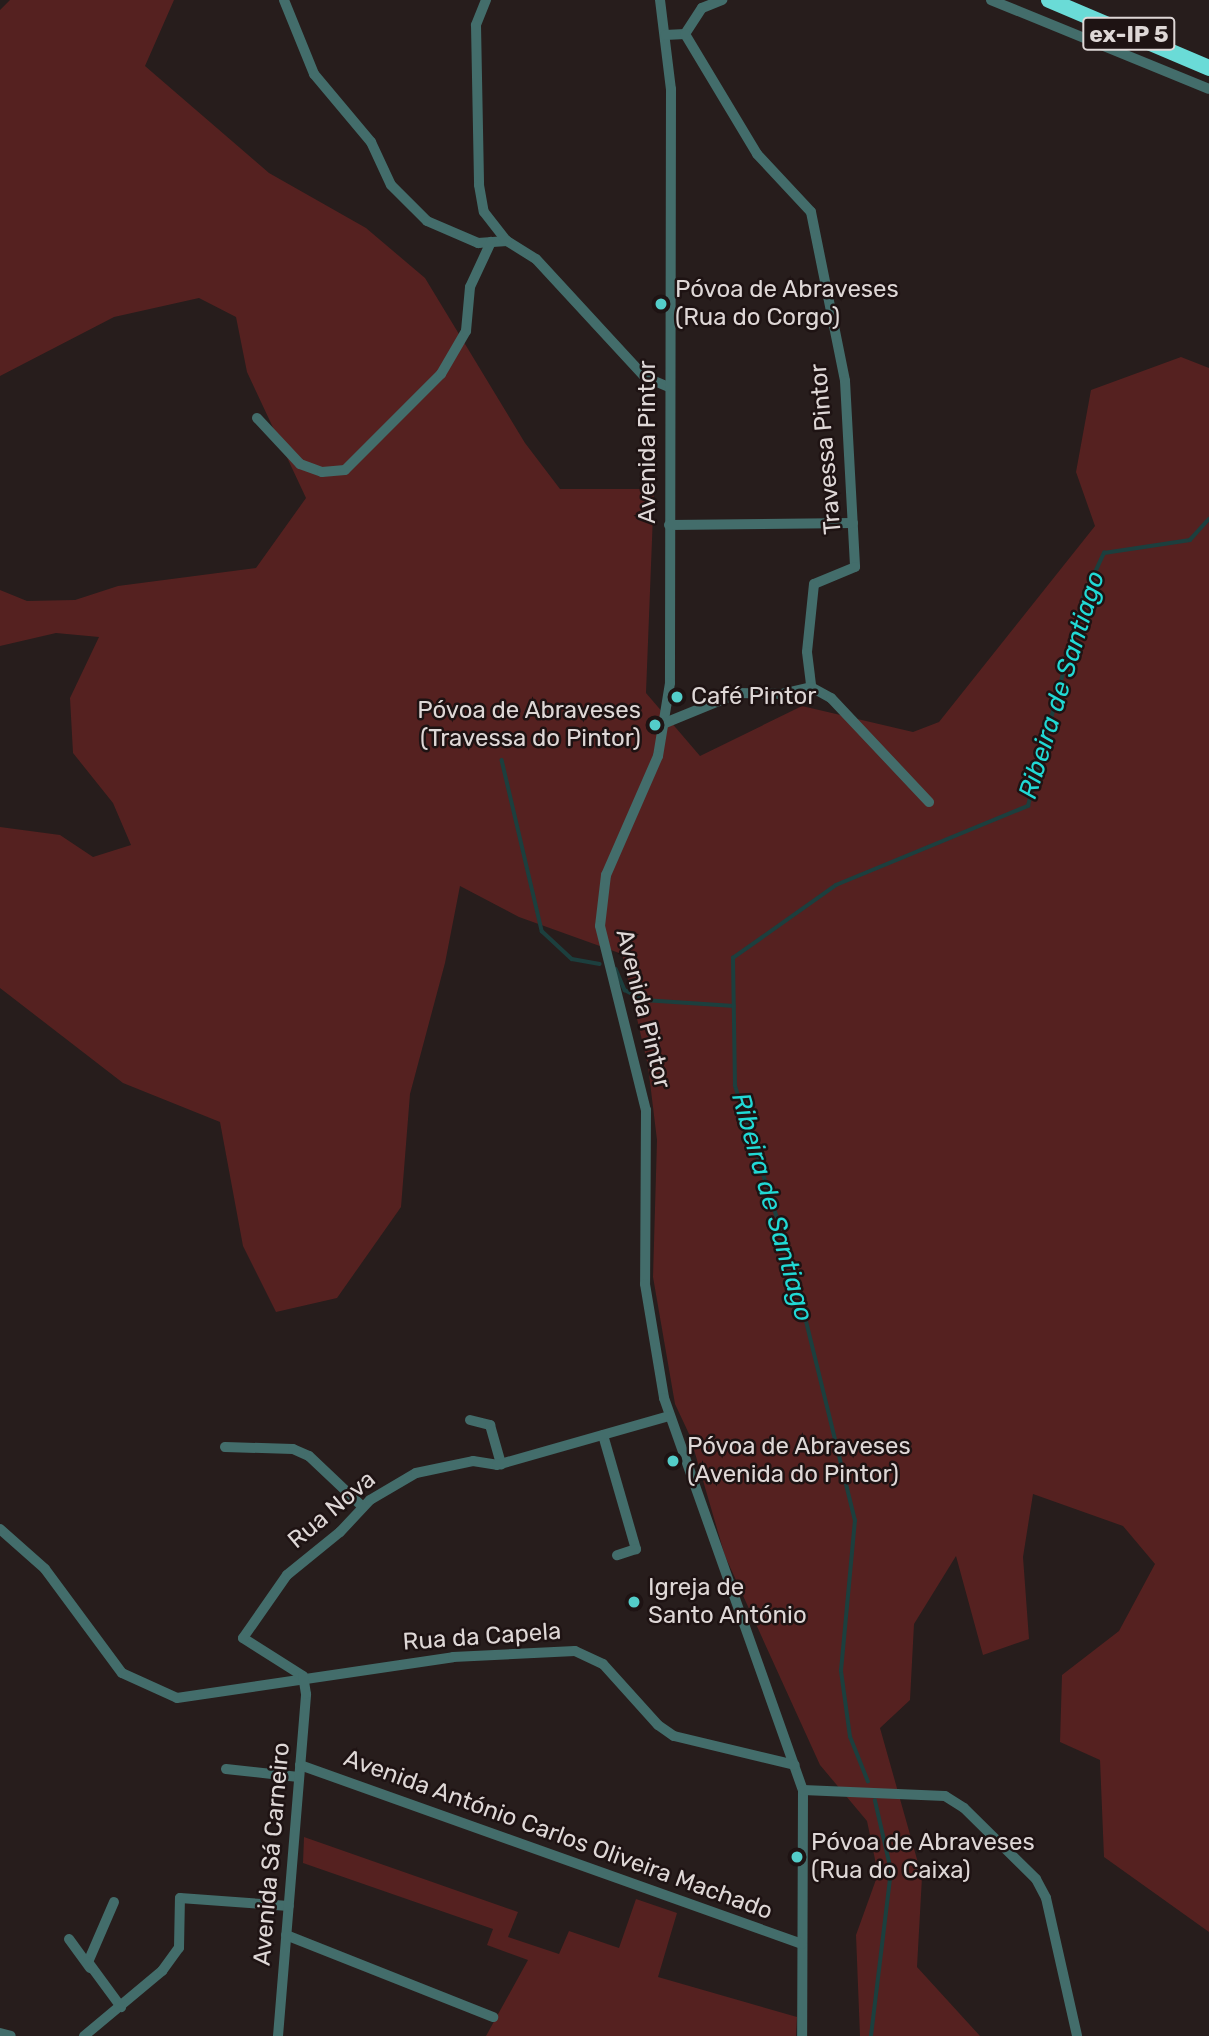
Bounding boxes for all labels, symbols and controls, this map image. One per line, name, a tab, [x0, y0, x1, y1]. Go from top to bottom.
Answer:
road number: ex-IP 5	[1082, 14, 1176, 54]
place label: Póvoa de Abraveses (Rua do Corgo)	[675, 276, 899, 332]
marker: Póvoa de Abraveses (Rua do Corgo)	[653, 296, 669, 312]
street label: Avenida Pintor	[634, 360, 662, 524]
street label: Travessa Pintor	[804, 362, 848, 536]
water label: Ribeira de Santiago	[1012, 567, 1112, 803]
place label: Café Pintor	[691, 683, 816, 711]
marker: Café Pintor	[669, 689, 685, 705]
place label: Póvoa de Abraveses (Travessa do Pintor)	[417, 697, 641, 753]
marker: Póvoa de Abraveses (Travessa do Pintor)	[647, 717, 663, 733]
street label: Avenida Pintor	[609, 926, 677, 1092]
water label: Ribeira de Santiago	[724, 1089, 820, 1325]
place label: Póvoa de Abraveses (Avenida do Pintor)	[687, 1433, 911, 1489]
marker: Póvoa de Abraveses (Avenida do Pintor)	[665, 1453, 681, 1469]
street label: Rua Nova	[282, 1465, 382, 1555]
place label: Igreja de Santo António	[648, 1574, 807, 1630]
marker: Igreja de Santo António	[626, 1594, 642, 1610]
street label: Rua da Capela	[402, 1617, 562, 1657]
street label: Avenida Sá Carneiro	[248, 1741, 296, 1967]
street label: Avenida António Carlos Oliveira Machado	[339, 1744, 777, 1926]
place label: Póvoa de Abraveses (Rua do Caixa)	[811, 1829, 1035, 1885]
marker: Póvoa de Abraveses (Rua do Caixa)	[789, 1849, 805, 1865]

